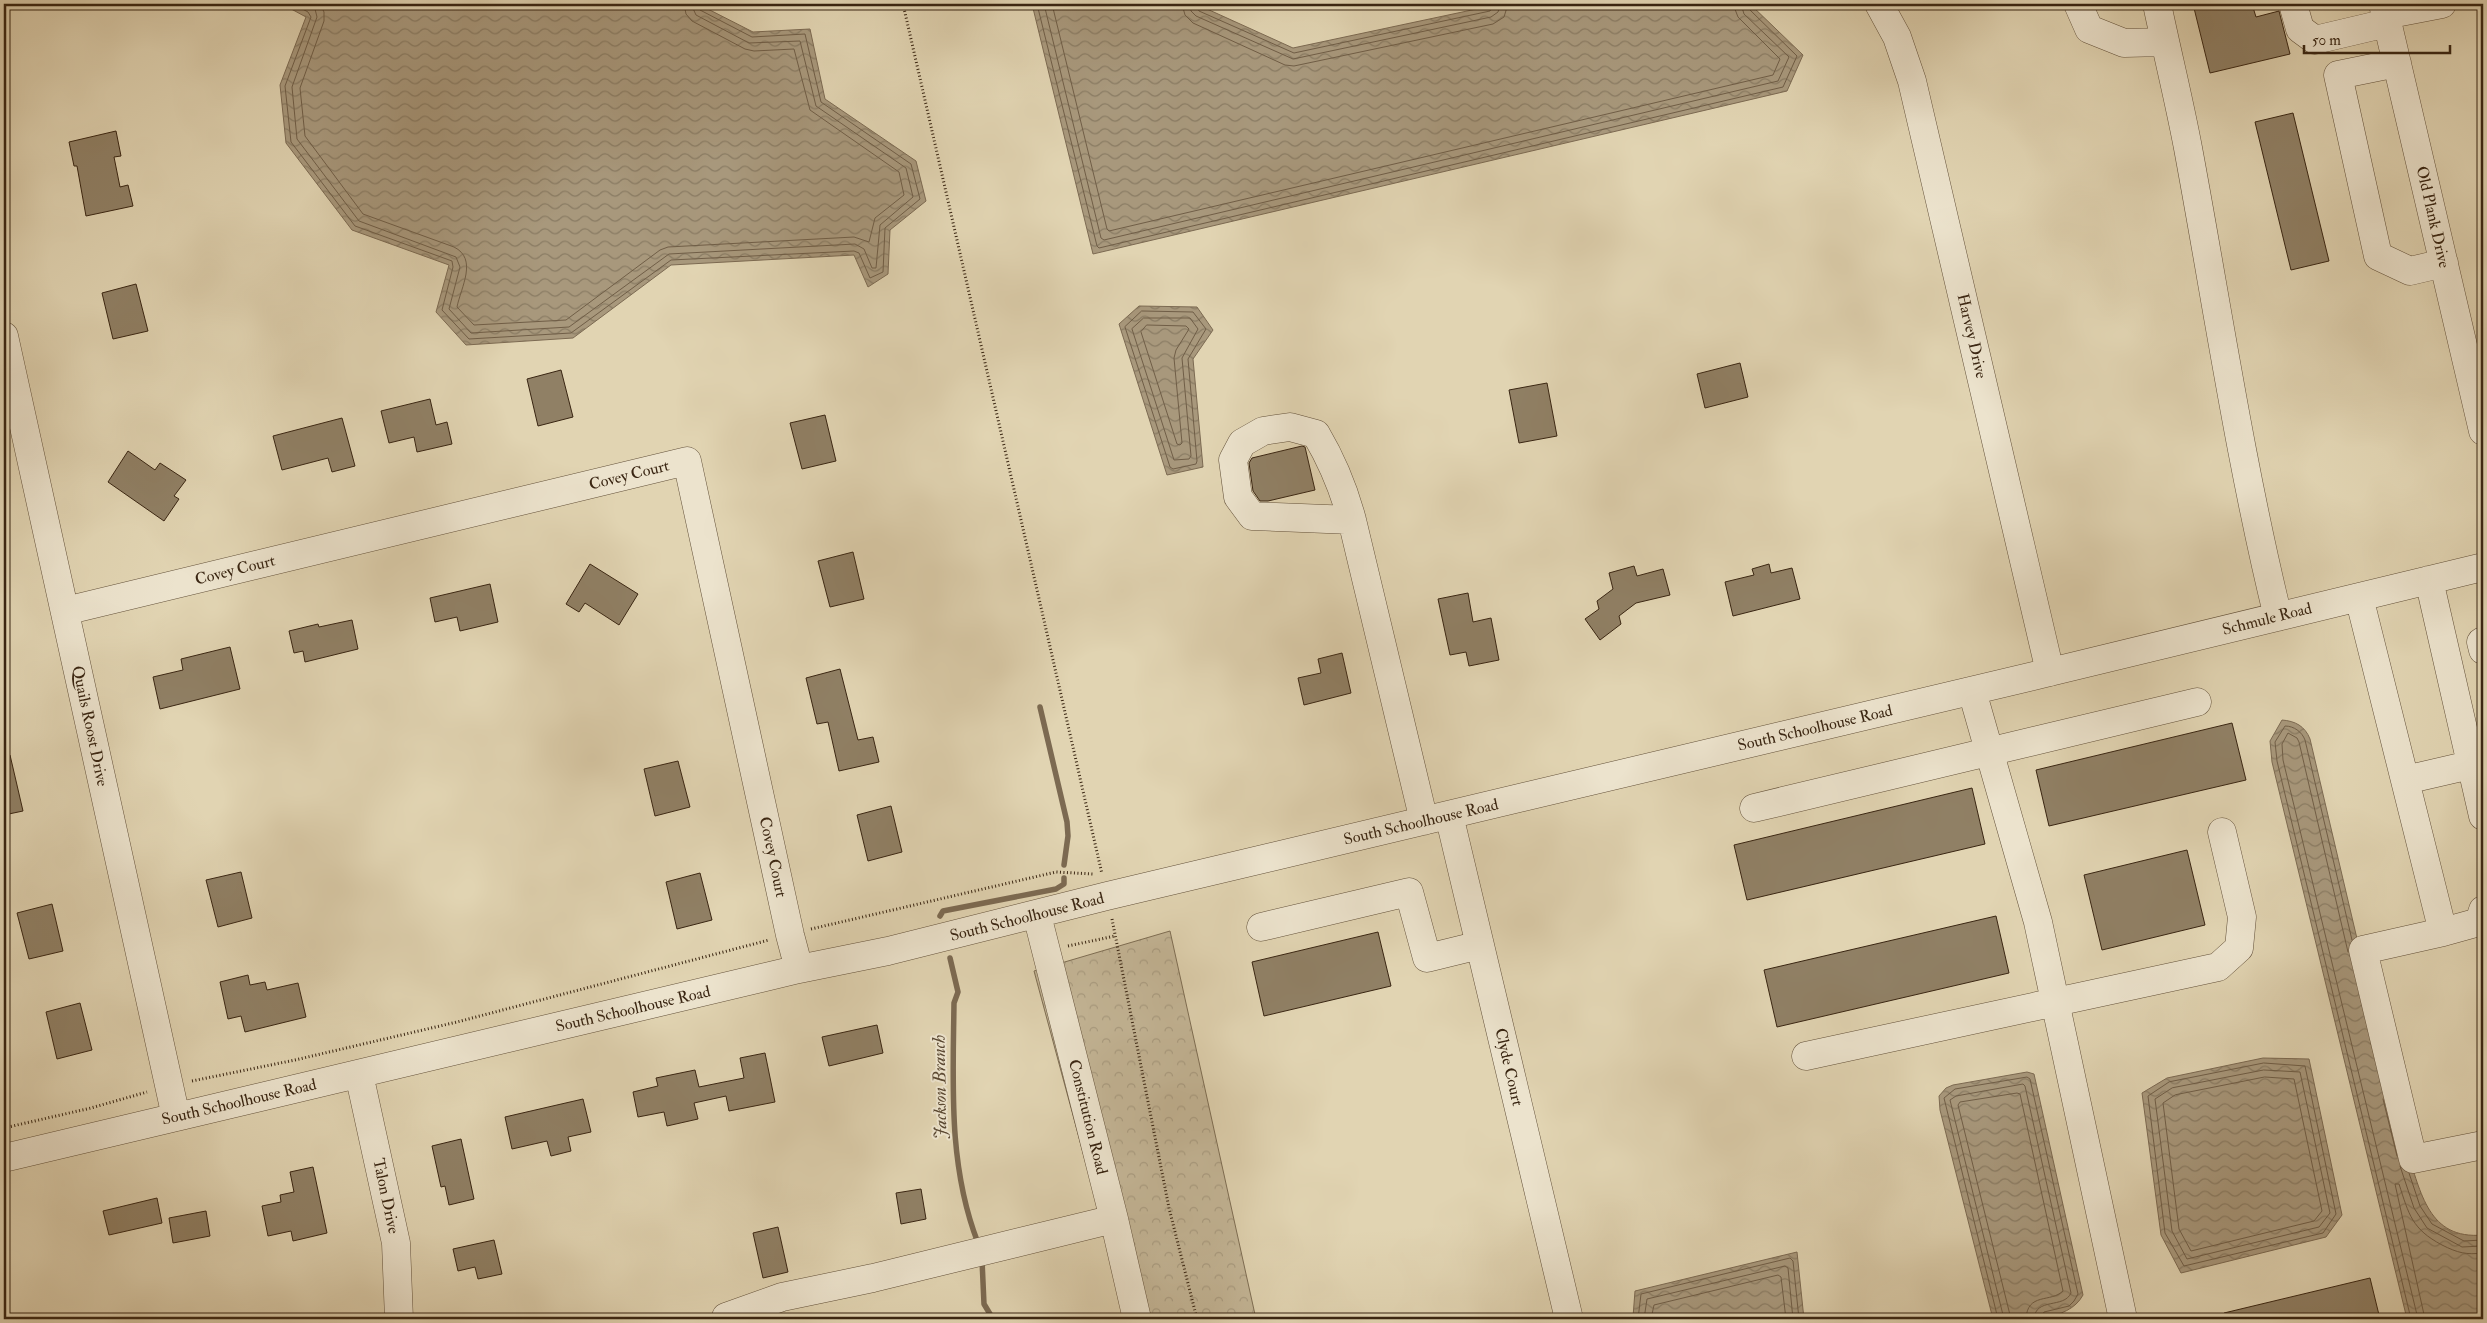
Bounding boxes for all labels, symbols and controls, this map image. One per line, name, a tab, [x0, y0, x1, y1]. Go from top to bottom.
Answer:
scale bar	[2304, 22, 2451, 54]
text: 50 m	[2312, 31, 2341, 50]
street label: Old Plank Drive	[2412, 164, 2455, 270]
street label: Harvey Drive	[1953, 292, 1992, 381]
street label: Covey Court	[587, 455, 671, 495]
street label: Covey Court	[193, 550, 277, 590]
street label: Schmule Road	[2220, 598, 2314, 640]
street label: Quails Roost Drive	[67, 664, 113, 789]
street label: South Schoolhouse Road	[1736, 700, 1894, 756]
street label: South Schoolhouse Road	[1342, 794, 1500, 850]
street label: Covey Court	[755, 815, 791, 899]
street label: South Schoolhouse Road	[948, 888, 1106, 946]
street label: South Schoolhouse Road	[554, 981, 712, 1037]
street label: Clyde Court	[1490, 1026, 1528, 1108]
water label: Jackson Branch	[928, 1035, 952, 1139]
street label: Constitution Road	[1064, 1057, 1112, 1177]
street label: South Schoolhouse Road	[160, 1074, 318, 1130]
street label: Talon Drive	[368, 1156, 404, 1236]

